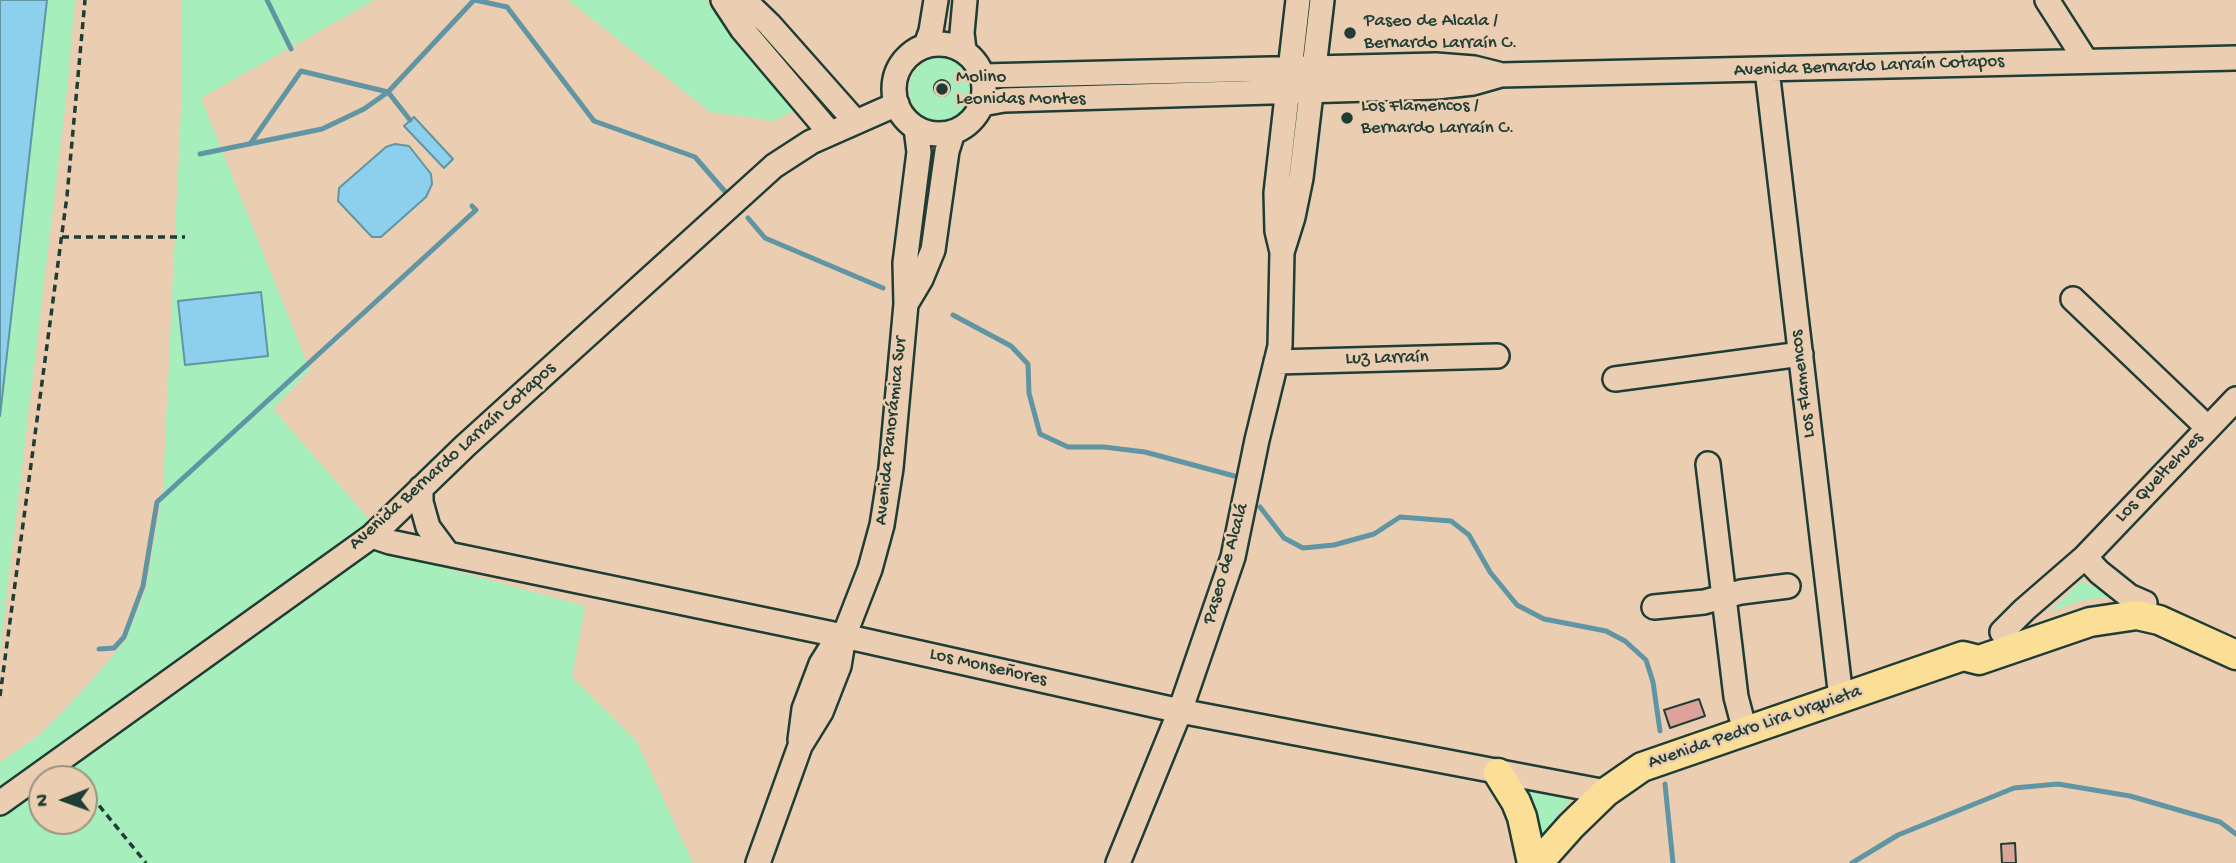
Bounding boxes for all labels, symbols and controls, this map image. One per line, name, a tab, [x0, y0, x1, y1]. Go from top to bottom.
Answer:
place label: Paseo de Alcala / Bernardo Larraín C.	[1364, 11, 1517, 55]
marker: Paseo de Alcala / Bernardo Larraín C.	[1342, 25, 1358, 41]
street label: Avenida Bernardo Larraín Cotapos	[1733, 51, 2005, 83]
place label: Molino Leonidas Montes	[956, 67, 1086, 111]
marker: Molino Leonidas Montes	[934, 81, 950, 97]
place label: Los Flamencos / Bernardo Larraín C.	[1361, 96, 1514, 140]
marker: Los Flamencos / Bernardo Larraín C.	[1339, 110, 1355, 126]
street label: Los Flamencos	[1786, 329, 1822, 439]
street label: Avenida Panorámica Sur	[871, 336, 913, 526]
street label: Luz Larraín	[1345, 347, 1429, 371]
street label: Avenida Bernardo Larraín Cotapos	[345, 358, 561, 556]
street label: Los Queltehues	[2111, 428, 2209, 528]
street label: Paseo de Alcalá	[1199, 501, 1255, 627]
street label: Los Monseñores	[927, 643, 1049, 693]
street label: Avenida Pedro Lira Urquieta	[1645, 681, 1865, 775]
north arrow	[28, 765, 98, 835]
text: N	[32, 794, 55, 807]

